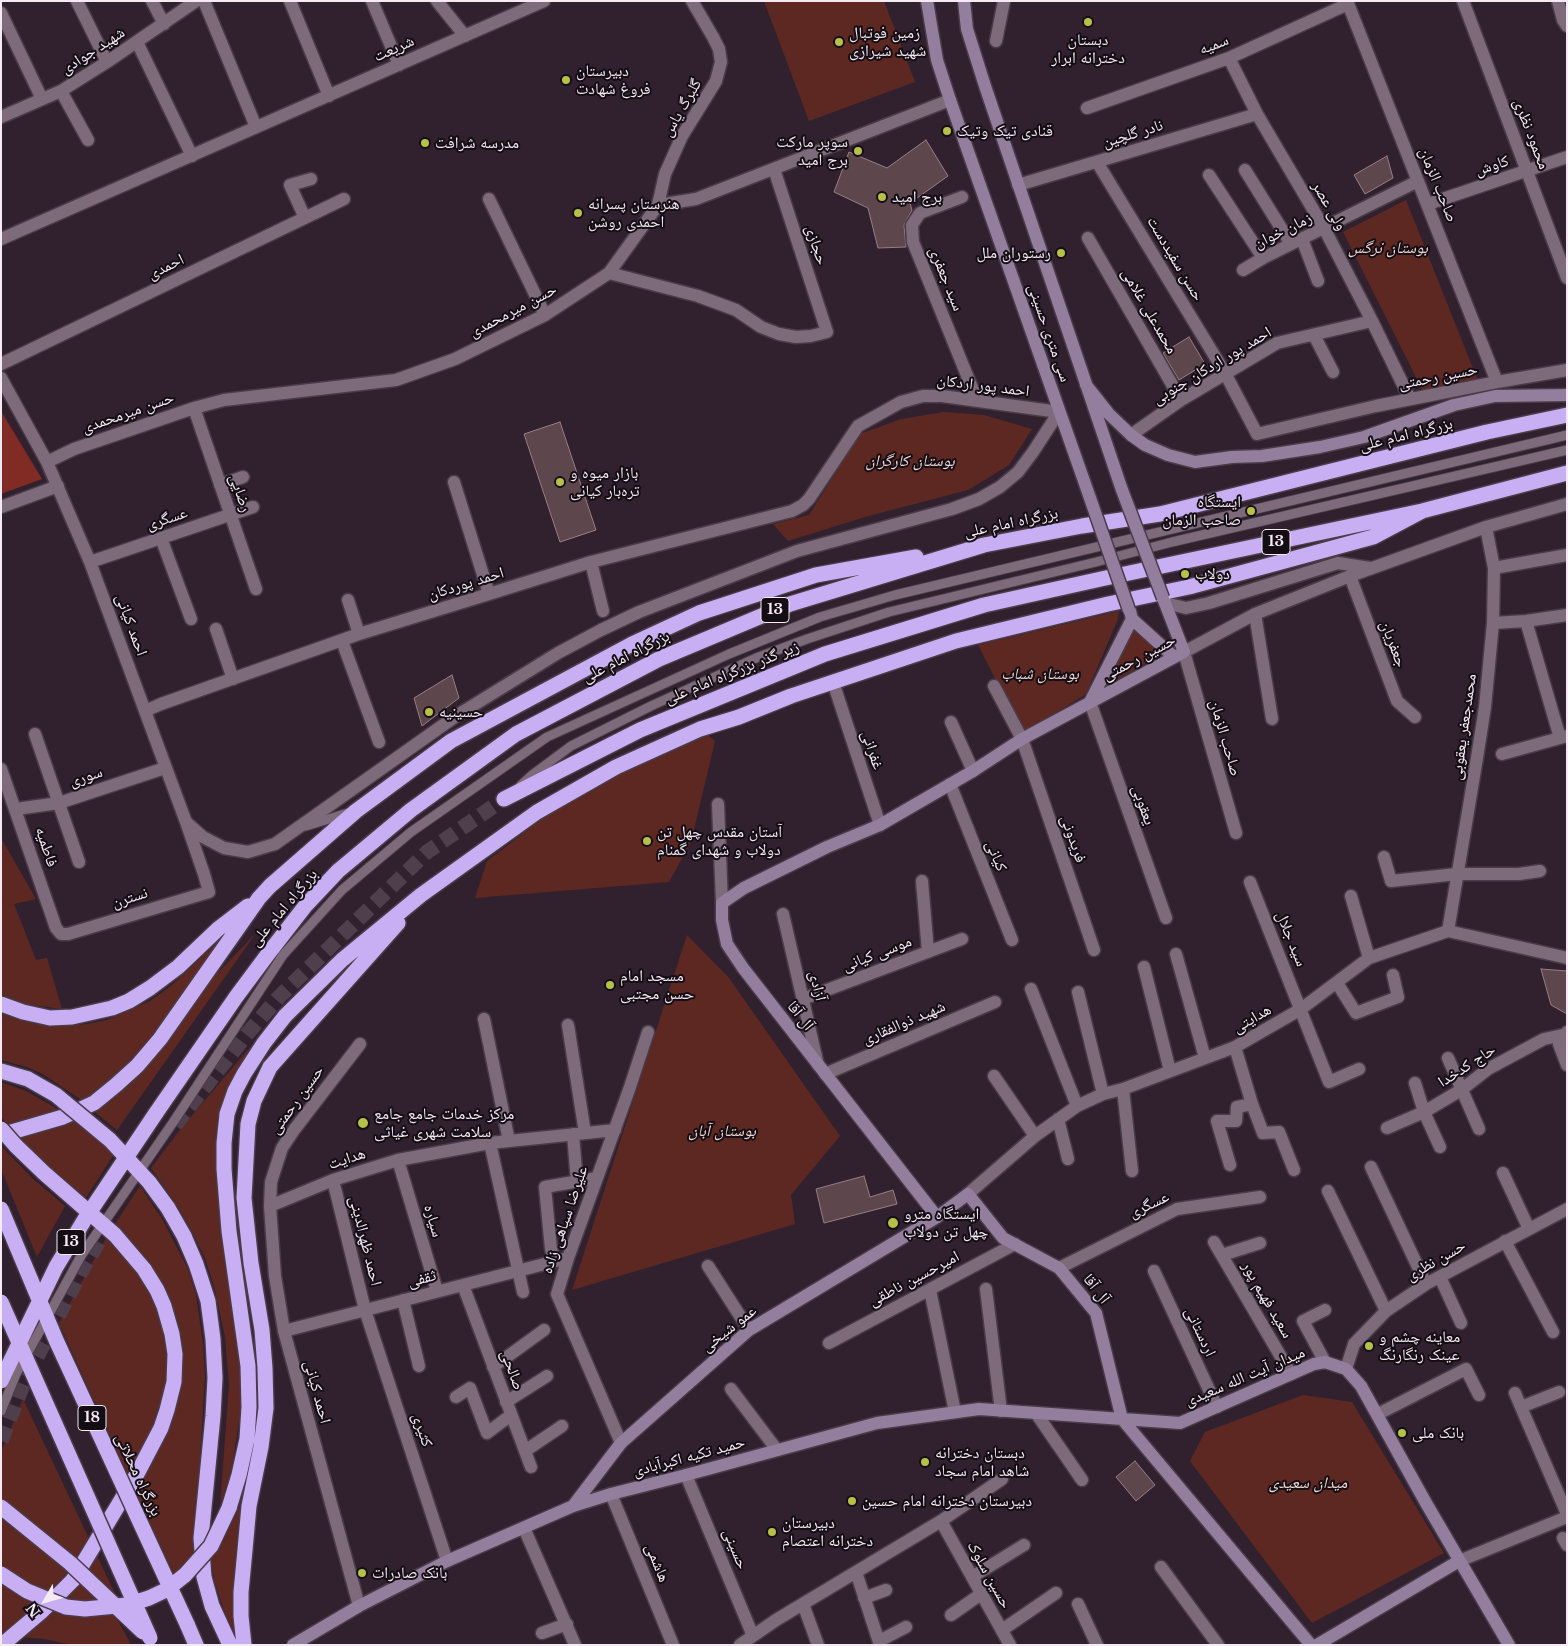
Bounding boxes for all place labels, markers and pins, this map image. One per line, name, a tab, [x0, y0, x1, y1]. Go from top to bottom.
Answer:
marker: دبستان دخترانه ابرار	[1082, 16, 1094, 28]
place label: زمین فوتبال شهید شیرازی	[849, 23, 926, 61]
place label: دبستان دخترانه ابرار	[1051, 30, 1125, 68]
marker: زمین فوتبال شهید شیرازی	[833, 36, 845, 48]
place label: دبیرستان فروغ شهادت	[576, 61, 651, 99]
marker: دبیرستان فروغ شهادت	[560, 74, 572, 86]
place label: قنادی تیک وتیک	[957, 121, 1053, 141]
marker: قنادی تیک وتیک	[941, 125, 953, 137]
place label: سوپر مارکت برج امید	[776, 132, 848, 170]
place label: مدرسه شرافت	[435, 133, 519, 153]
marker: مدرسه شرافت	[419, 137, 431, 149]
marker: سوپر مارکت برج امید	[852, 145, 864, 157]
place label: برج امید	[892, 187, 942, 207]
marker: برج امید	[876, 191, 888, 203]
place label: هنرستان پسرانه احمدی روشن	[588, 194, 680, 232]
marker: هنرستان پسرانه احمدی روشن	[572, 207, 584, 219]
place label: رستوران ملل	[976, 243, 1051, 263]
marker: رستوران ملل	[1055, 247, 1067, 259]
place label: بازار میوه و تره‌بار کیانی	[570, 463, 640, 501]
marker: بازار میوه و تره‌بار کیانی	[554, 476, 566, 488]
place label: ایستگاه صاحب الزمان	[1162, 492, 1241, 530]
marker: ایستگاه صاحب الزمان	[1245, 505, 1257, 517]
place label: دولاب	[1195, 564, 1230, 584]
marker: دولاب	[1179, 568, 1191, 580]
place label: حسینیه	[439, 702, 483, 722]
marker: حسینیه	[423, 706, 435, 718]
place label: آستان مقدس چهل تن دولاب و شهدای گمنام	[657, 822, 782, 860]
marker: آستان مقدس چهل تن دولاب و شهدای گمنام	[641, 835, 653, 847]
place label: مسجد امام حسن مجتبی	[620, 966, 694, 1004]
marker: مسجد امام حسن مجتبی	[604, 979, 616, 991]
place label: مرکز خدمات جامع جامع سلامت شهری غیاثی	[374, 1104, 514, 1142]
marker: مرکز خدمات جامع جامع سلامت شهری غیاثی	[356, 1116, 370, 1130]
place label: ایستگاه مترو چهل تن دولاب	[904, 1204, 989, 1242]
marker: ایستگاه مترو چهل تن دولاب	[886, 1216, 900, 1230]
place label: معاینه چشم و عینک رنگارنگ	[1379, 1327, 1460, 1365]
marker: معاینه چشم و عینک رنگارنگ	[1363, 1340, 1375, 1352]
place label: بانک ملی	[1412, 1423, 1464, 1443]
marker: بانک ملی	[1396, 1427, 1408, 1439]
place label: دبستان دخترانه شاهد امام سجاد	[935, 1443, 1029, 1481]
marker: دبستان دخترانه شاهد امام سجاد	[919, 1456, 931, 1468]
place label: دبیرستان دخترانه امام حسین	[862, 1491, 1032, 1511]
marker: دبیرستان دخترانه امام حسین	[846, 1495, 858, 1507]
place label: دبیرستان دخترانه اعتصام	[782, 1513, 873, 1551]
marker: دبیرستان دخترانه اعتصام	[766, 1526, 778, 1538]
place label: بانک صادرات	[372, 1563, 447, 1583]
marker: بانک صادرات	[356, 1567, 368, 1579]

